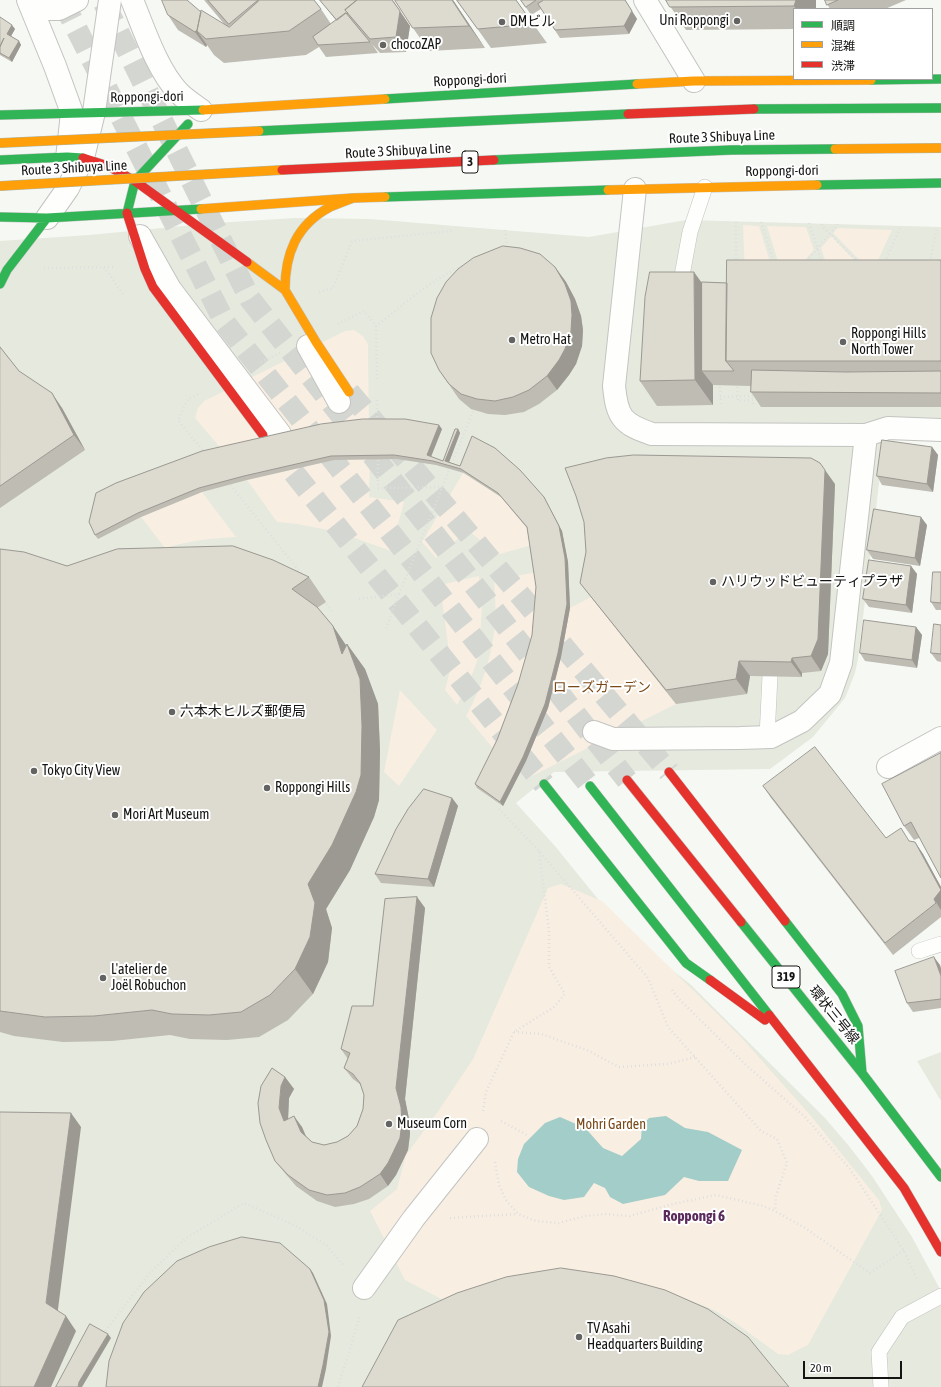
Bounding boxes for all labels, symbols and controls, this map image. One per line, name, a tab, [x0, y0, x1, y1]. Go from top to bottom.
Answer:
legend	[793, 8, 933, 80]
place label: Uni Roppongi	[659, 13, 729, 29]
place label: DMビル	[510, 14, 555, 30]
marker: Uni Roppongi	[732, 16, 742, 26]
marker: DMビル	[497, 17, 507, 27]
text: 順調	[831, 19, 855, 33]
place label: chocoZAP	[391, 37, 441, 53]
text: 混雑	[831, 39, 855, 53]
marker: chocoZAP	[378, 40, 388, 50]
text: 渋滞	[831, 59, 855, 73]
street label: Roppongi-dori	[433, 70, 507, 90]
street label: Roppongi-dori	[110, 88, 184, 106]
street label: Route 3 Shibuya Line	[669, 127, 775, 147]
street label: Route 3 Shibuya Line	[345, 140, 451, 162]
road number: 3	[462, 151, 478, 173]
street label: Route 3 Shibuya Line	[21, 157, 127, 179]
street label: Roppongi-dori	[745, 162, 819, 180]
place label: Roppongi Hills North Tower	[851, 326, 926, 358]
place label: Metro Hat	[520, 332, 571, 348]
marker: Metro Hat	[507, 335, 517, 345]
marker: Roppongi Hills North Tower	[838, 337, 848, 347]
place label: ハリウッドビューティプラザ	[721, 574, 903, 590]
marker: ハリウッドビューティプラザ	[708, 577, 718, 587]
park label: ローズガーデン	[553, 680, 651, 696]
place label: 六本木ヒルズ郵便局	[180, 704, 306, 720]
marker: 六本木ヒルズ郵便局	[167, 707, 177, 717]
place label: Tokyo City View	[42, 763, 120, 779]
marker: Tokyo City View	[29, 766, 39, 776]
place label: Roppongi Hills	[275, 780, 350, 796]
marker: Roppongi Hills	[262, 783, 272, 793]
place label: Mori Art Museum	[123, 807, 209, 823]
marker: Mori Art Museum	[110, 810, 120, 820]
place label: L'atelier de Joël Robuchon	[111, 962, 186, 994]
road number: 319	[772, 966, 800, 988]
marker: L'atelier de Joël Robuchon	[98, 973, 108, 983]
street label: 環状三号線	[805, 983, 863, 1047]
place label: Museum Corn	[397, 1116, 467, 1132]
park label: Mohri Garden	[576, 1117, 646, 1133]
marker: Museum Corn	[384, 1119, 394, 1129]
district label: Roppongi 6	[663, 1207, 725, 1225]
place label: TV Asahi Headquarters Building	[587, 1321, 703, 1354]
marker: TV Asahi Headquarters Building	[574, 1332, 584, 1342]
scale bar	[805, 1353, 904, 1379]
text: 20 m	[810, 1361, 832, 1375]

